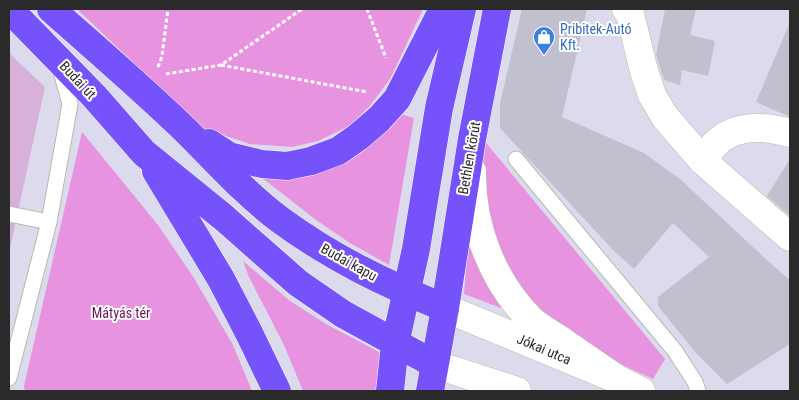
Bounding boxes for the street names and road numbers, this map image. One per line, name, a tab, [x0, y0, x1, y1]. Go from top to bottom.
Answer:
street label: Budai út	[57, 58, 99, 102]
street label: Bethlen körút	[455, 120, 483, 196]
street label: Budai kapu	[318, 240, 380, 284]
street label: Jókai utca	[514, 330, 574, 368]

